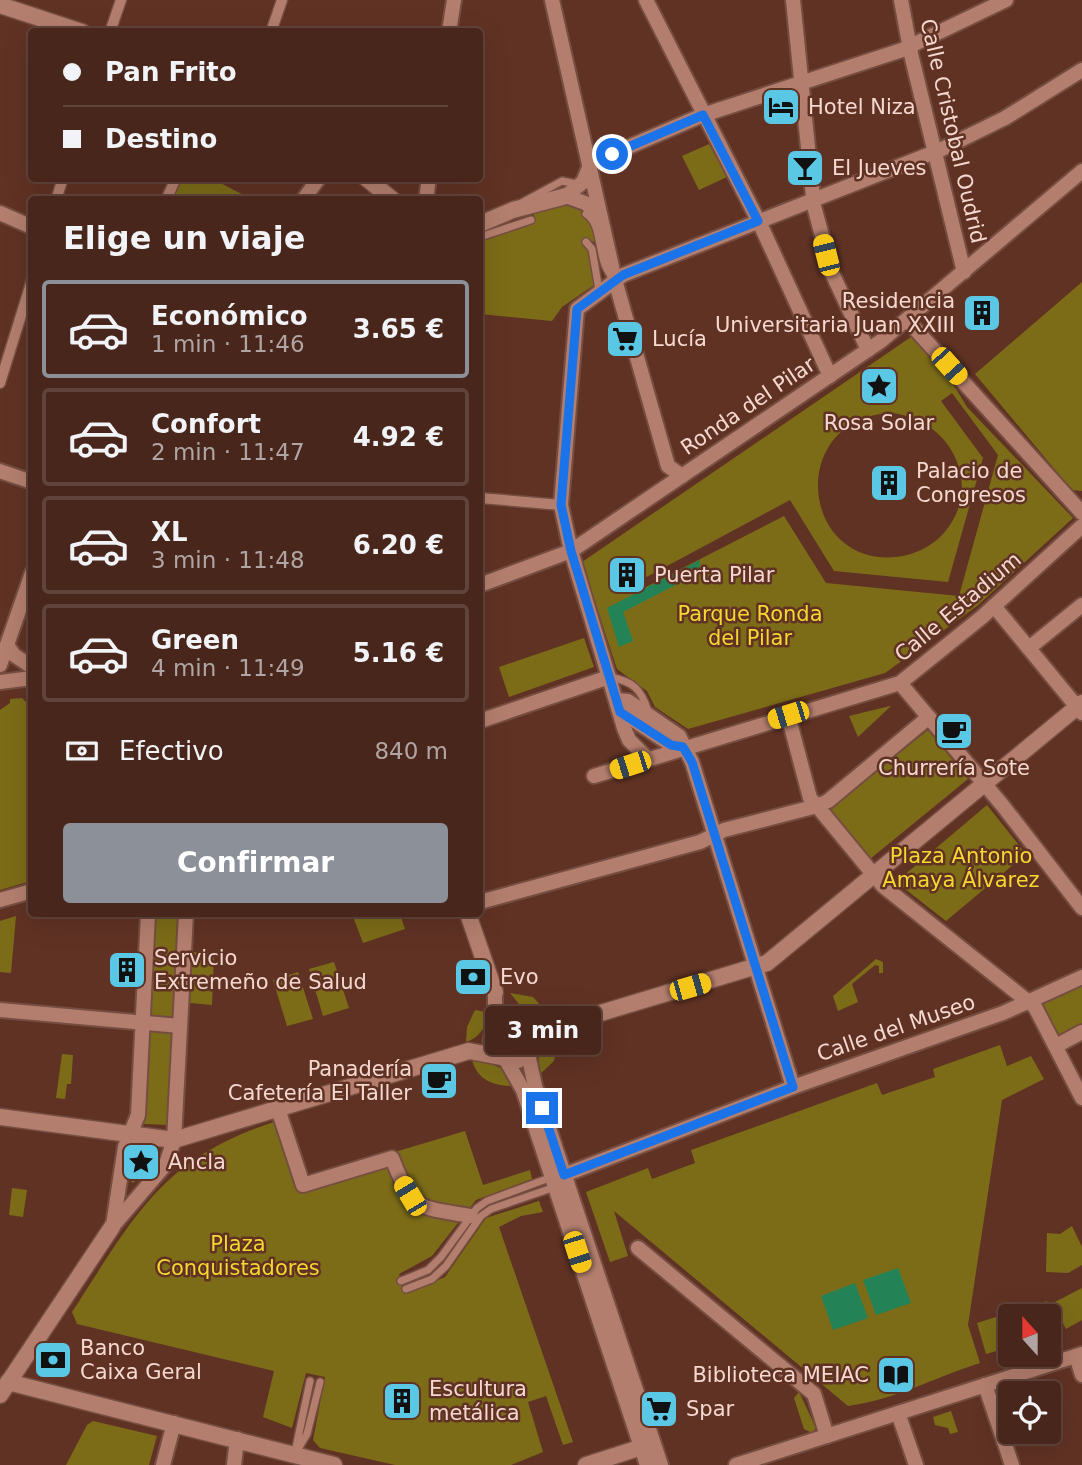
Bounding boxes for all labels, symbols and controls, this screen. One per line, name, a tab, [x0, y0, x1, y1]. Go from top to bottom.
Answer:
street label: Calle Cristobal Oudrid	[915, 16, 991, 246]
text: Pan Frito	[105, 57, 237, 87]
hotel icon: Hotel Niza	[760, 86, 802, 128]
place label: Hotel Niza	[808, 95, 916, 119]
text: Destino	[105, 124, 217, 154]
route start	[596, 138, 628, 170]
bar icon: El Jueves	[784, 147, 826, 189]
place label: El Jueves	[832, 156, 927, 180]
text: Elige un viaje	[63, 219, 305, 257]
car	[811, 232, 842, 278]
place label: Residencia Universitaria Juan XXIII	[715, 289, 955, 337]
building icon: Residencia Universitaria Juan XXIII	[961, 292, 1003, 334]
icon: car	[67, 298, 130, 361]
text: Económico	[151, 301, 308, 331]
text: 3.65 €	[353, 314, 444, 344]
supermarket icon: Lucía	[604, 318, 646, 360]
place label: Lucía	[652, 327, 707, 351]
text: 1 min · 11:46	[151, 331, 305, 357]
car	[928, 343, 971, 389]
street label: Ronda del Pilar	[676, 352, 820, 460]
place icon: Rosa Solar	[858, 365, 900, 407]
icon: car	[67, 406, 130, 469]
text: Confort	[151, 409, 261, 439]
place label: Rosa Solar	[824, 411, 935, 435]
text: 4.92 €	[353, 422, 444, 452]
text: 2 min · 11:47	[151, 439, 305, 465]
place label: Palacio de Congresos	[916, 459, 1026, 507]
building icon: Palacio de Congresos	[868, 462, 910, 504]
icon: car	[67, 514, 130, 577]
text: XL	[151, 517, 188, 547]
text: 6.20 €	[353, 530, 444, 560]
text: 3 min · 11:48	[151, 547, 305, 573]
street label: Calle Estadium	[890, 547, 1026, 667]
building icon: Puerta Pilar	[606, 554, 648, 596]
place label: Puerta Pilar	[654, 563, 775, 587]
park label: Parque Ronda del Pilar	[677, 602, 823, 650]
icon: car	[67, 622, 130, 685]
text: Green	[151, 625, 239, 655]
text: 5.16 €	[353, 638, 444, 668]
text: 4 min · 11:49	[151, 655, 305, 681]
car	[765, 699, 812, 731]
cafe icon: Churrería Sote	[933, 710, 975, 752]
icon: cash	[63, 732, 101, 770]
text: Efectivo	[119, 736, 224, 766]
text: 840 m	[374, 738, 448, 764]
car	[607, 749, 654, 781]
place label: Churrería Sote	[878, 756, 1030, 780]
button: Confirmar	[63, 823, 448, 903]
park label: Plaza Antonio Amaya Álvarez	[882, 844, 1040, 892]
place label: Servicio Extremeño de Salud	[154, 946, 367, 994]
building icon: Servicio Extremeño de Salud	[106, 949, 148, 991]
bank icon: Evo	[452, 956, 494, 998]
place label: Evo	[500, 965, 539, 989]
car	[667, 971, 714, 1003]
street label: Calle del Museo	[814, 990, 978, 1066]
callout: 3 min	[484, 1006, 600, 1056]
text: 3 min	[507, 1017, 579, 1043]
place label: Panadería Cafetería El Taller	[228, 1057, 412, 1105]
cafe icon: Panadería Cafetería El Taller	[418, 1060, 460, 1102]
route end	[526, 1092, 558, 1124]
place icon: Ancla	[120, 1141, 162, 1183]
place label: Ancla	[168, 1150, 226, 1174]
car	[391, 1173, 430, 1219]
car	[561, 1229, 594, 1275]
park label: Plaza Conquistadores	[156, 1232, 320, 1280]
north arrow	[998, 1304, 1060, 1367]
map controls	[998, 1304, 1061, 1444]
place label: Banco Caixa Geral	[80, 1336, 202, 1384]
bank icon: Banco Caixa Geral	[32, 1339, 74, 1381]
library icon: Biblioteca MEIAC	[875, 1354, 917, 1396]
place label: Biblioteca MEIAC	[692, 1363, 869, 1387]
place label: Escultura metálica	[429, 1377, 527, 1425]
building icon: Escultura metálica	[381, 1380, 423, 1422]
button: locate	[998, 1381, 1061, 1444]
supermarket icon: Spar	[638, 1388, 680, 1430]
place label: Spar	[686, 1397, 735, 1421]

